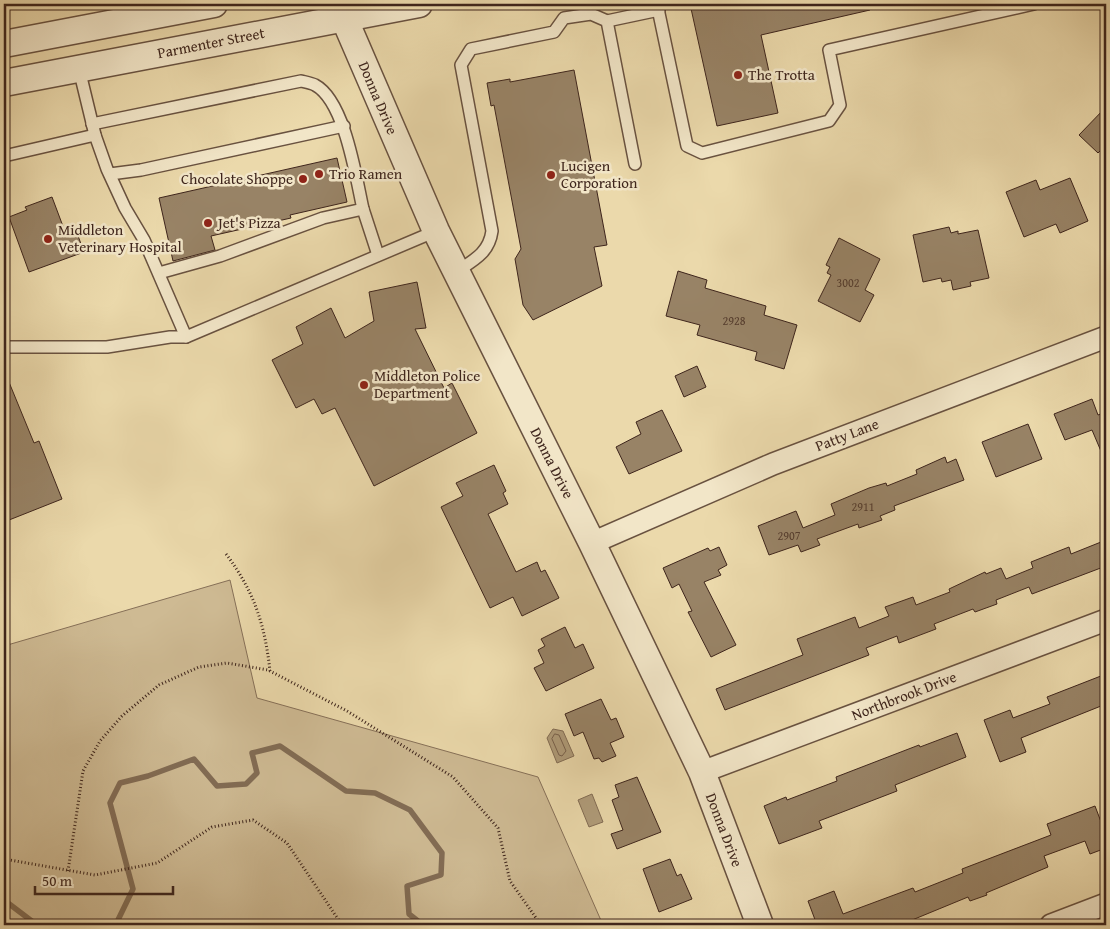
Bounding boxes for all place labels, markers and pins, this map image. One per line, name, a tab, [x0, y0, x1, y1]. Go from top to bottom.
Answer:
place label: The Trotta	[748, 64, 815, 85]
marker: The Trotta	[732, 69, 744, 81]
place label: Lucigen Corporation	[561, 155, 638, 193]
place label: Trio Ramen	[329, 163, 403, 184]
place label: Chocolate Shoppe	[181, 168, 293, 189]
marker: Trio Ramen	[313, 168, 325, 180]
marker: Lucigen Corporation	[545, 169, 557, 181]
marker: Chocolate Shoppe	[297, 173, 309, 185]
place label: Jet's Pizza	[216, 212, 281, 233]
marker: Jet's Pizza	[202, 217, 214, 229]
place label: Middleton Veterinary Hospital	[58, 219, 182, 257]
marker: Middleton Veterinary Hospital	[42, 233, 54, 245]
place label: Middleton Police Department	[374, 365, 480, 403]
marker: Middleton Police Department	[358, 379, 370, 391]

